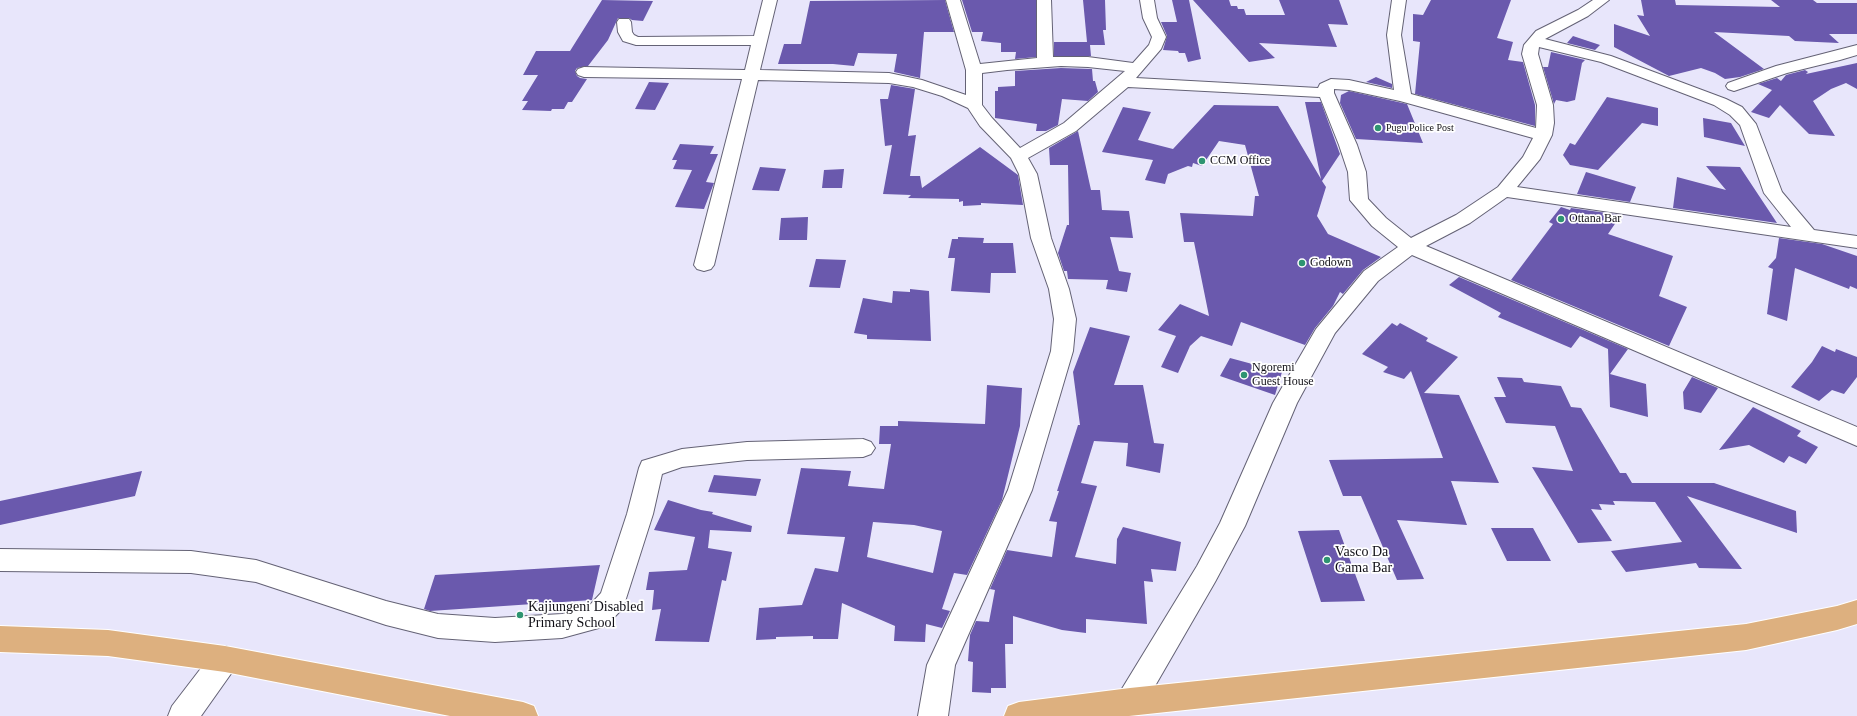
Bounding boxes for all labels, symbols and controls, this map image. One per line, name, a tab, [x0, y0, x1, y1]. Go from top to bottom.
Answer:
place label: Pugu Police Post	[1386, 122, 1454, 134]
marker: Pugu Police Post	[1373, 123, 1383, 133]
place label: CCM Office	[1210, 154, 1270, 168]
marker: CCM Office	[1197, 156, 1207, 166]
place label: Ottana Bar	[1569, 212, 1621, 226]
marker: Ottana Bar	[1556, 214, 1566, 224]
place label: Godown	[1310, 256, 1351, 270]
marker: Godown	[1297, 258, 1307, 268]
place label: Ngoremi Guest House	[1252, 361, 1314, 389]
marker: Ngoremi Guest House	[1239, 370, 1249, 380]
place label: Vasco Da Gama Bar	[1335, 544, 1392, 576]
marker: Vasco Da Gama Bar	[1322, 555, 1332, 565]
place label: Kajiungeni Disabled Primary School	[528, 599, 643, 632]
marker: Kajiungeni Disabled Primary School	[515, 610, 525, 620]

